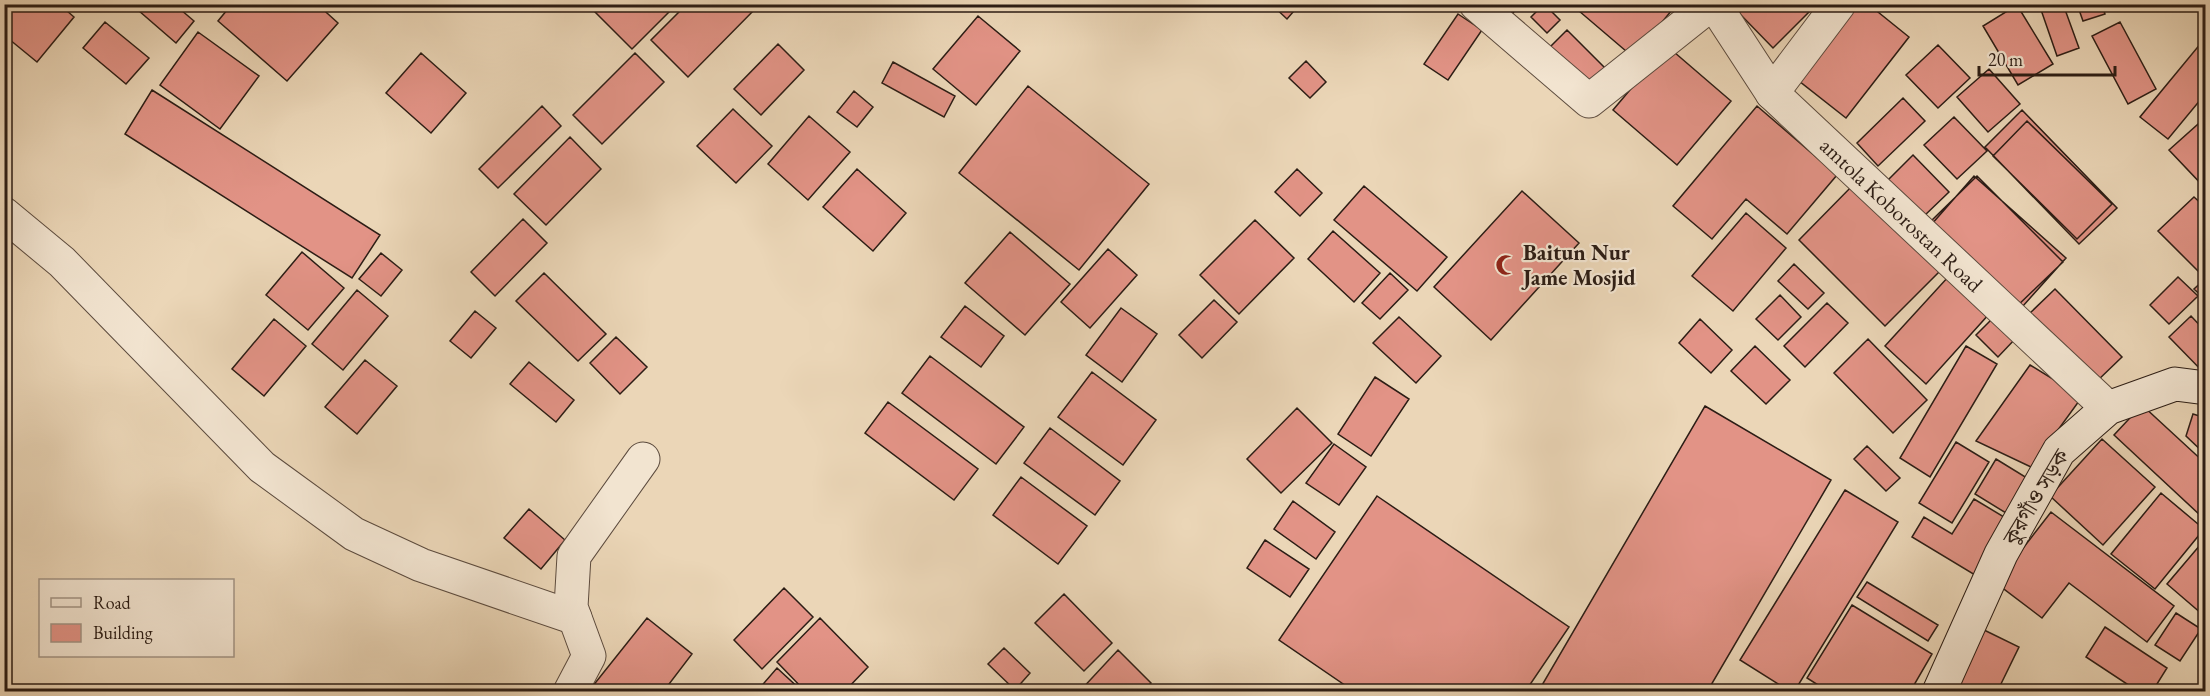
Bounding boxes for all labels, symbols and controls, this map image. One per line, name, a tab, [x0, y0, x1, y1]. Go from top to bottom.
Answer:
scale bar	[1979, 39, 2116, 77]
text: 20 m	[1988, 48, 2023, 71]
street label: amtola Koborostan Road	[1814, 131, 1990, 299]
place label: Baitun Nur Jame Mosjid	[1521, 238, 1636, 292]
mosque icon: Baitun Nur Jame Mosjid	[1494, 253, 1518, 277]
street label: কুরগাঁও সড়ক	[1996, 443, 2077, 551]
legend	[39, 579, 234, 657]
text: Road	[93, 591, 132, 614]
text: Building	[93, 621, 153, 644]

